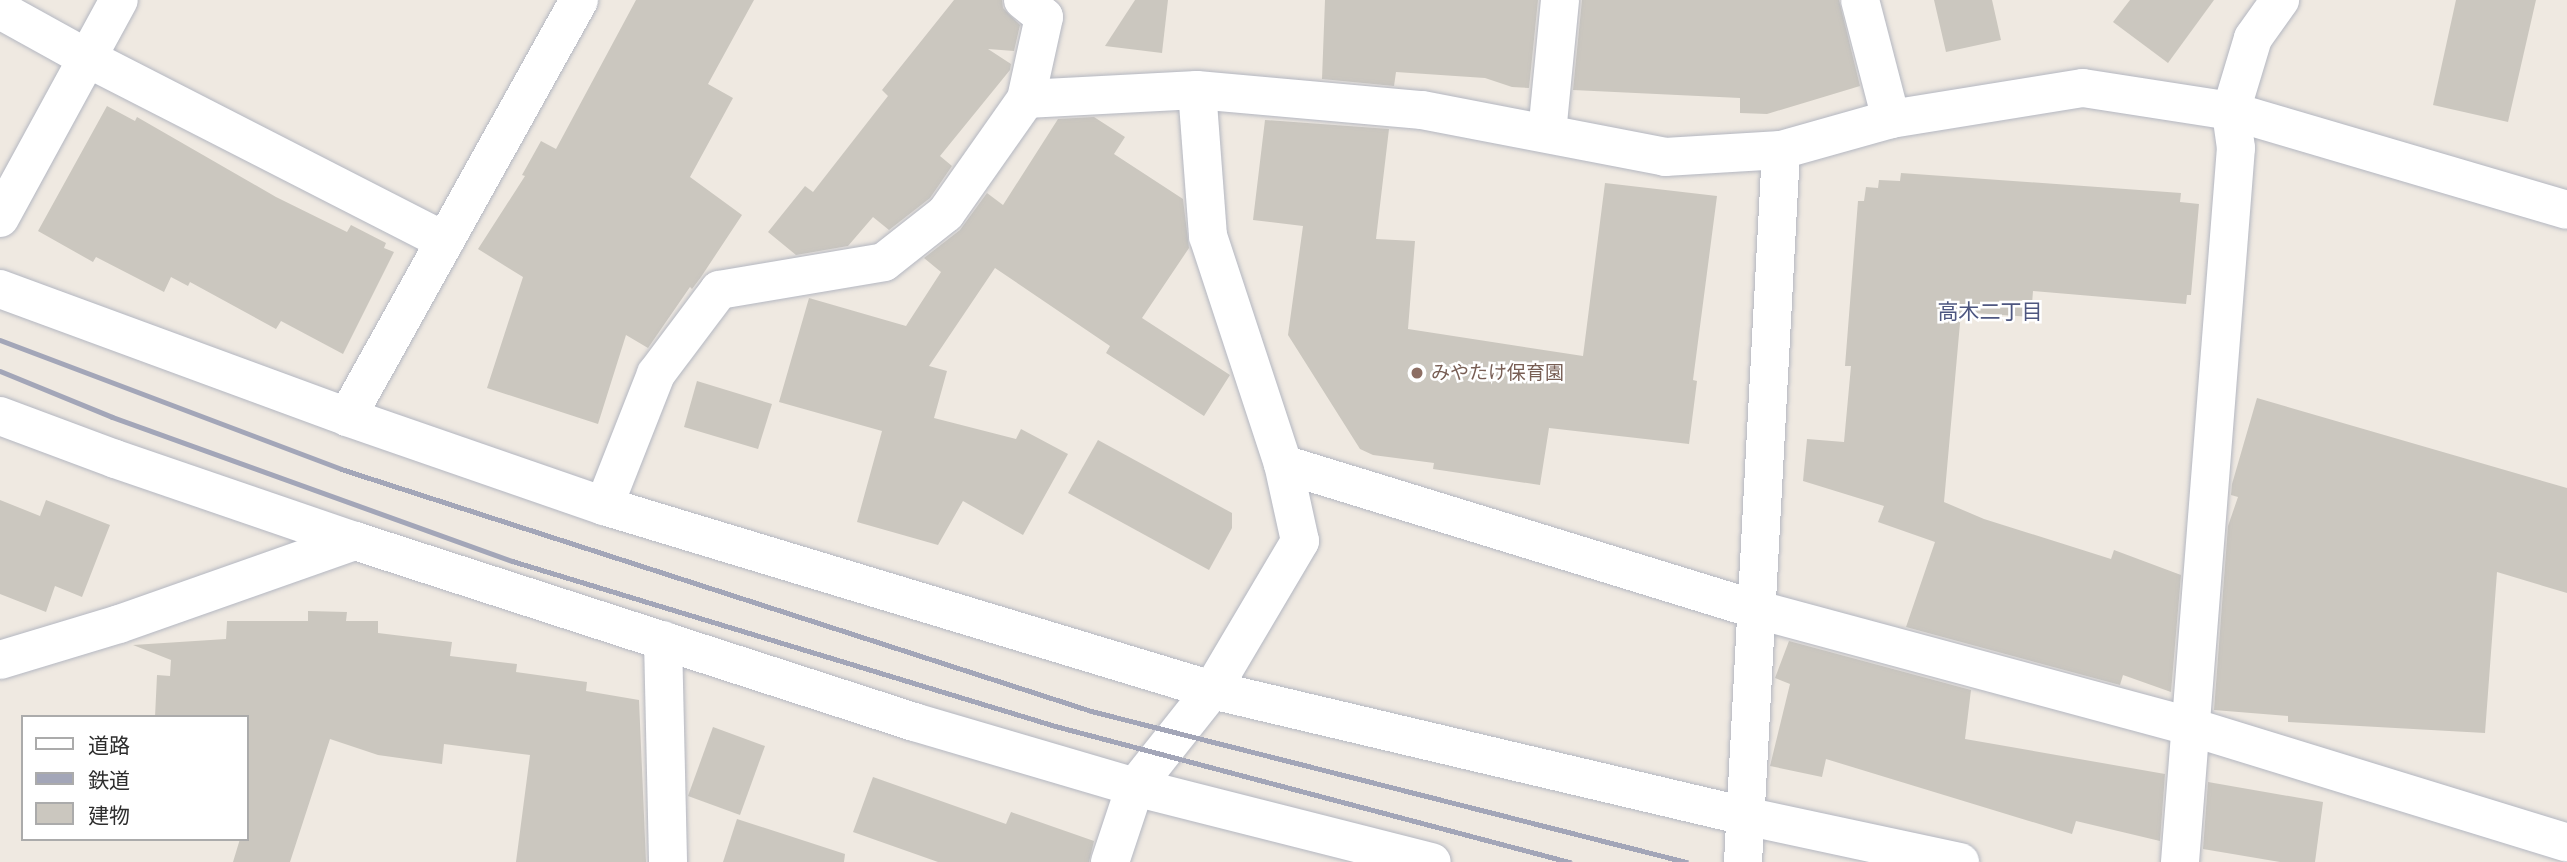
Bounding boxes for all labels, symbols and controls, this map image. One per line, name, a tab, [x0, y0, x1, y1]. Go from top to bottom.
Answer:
district label: 高木二丁目	[1938, 299, 2042, 325]
place label: みやたけ保育園	[1431, 362, 1564, 384]
marker: みやたけ保育園	[1409, 365, 1425, 381]
legend	[21, 715, 248, 841]
text: 道路	[88, 732, 130, 759]
text: 鉄道	[88, 767, 130, 794]
text: 建物	[88, 802, 130, 829]

